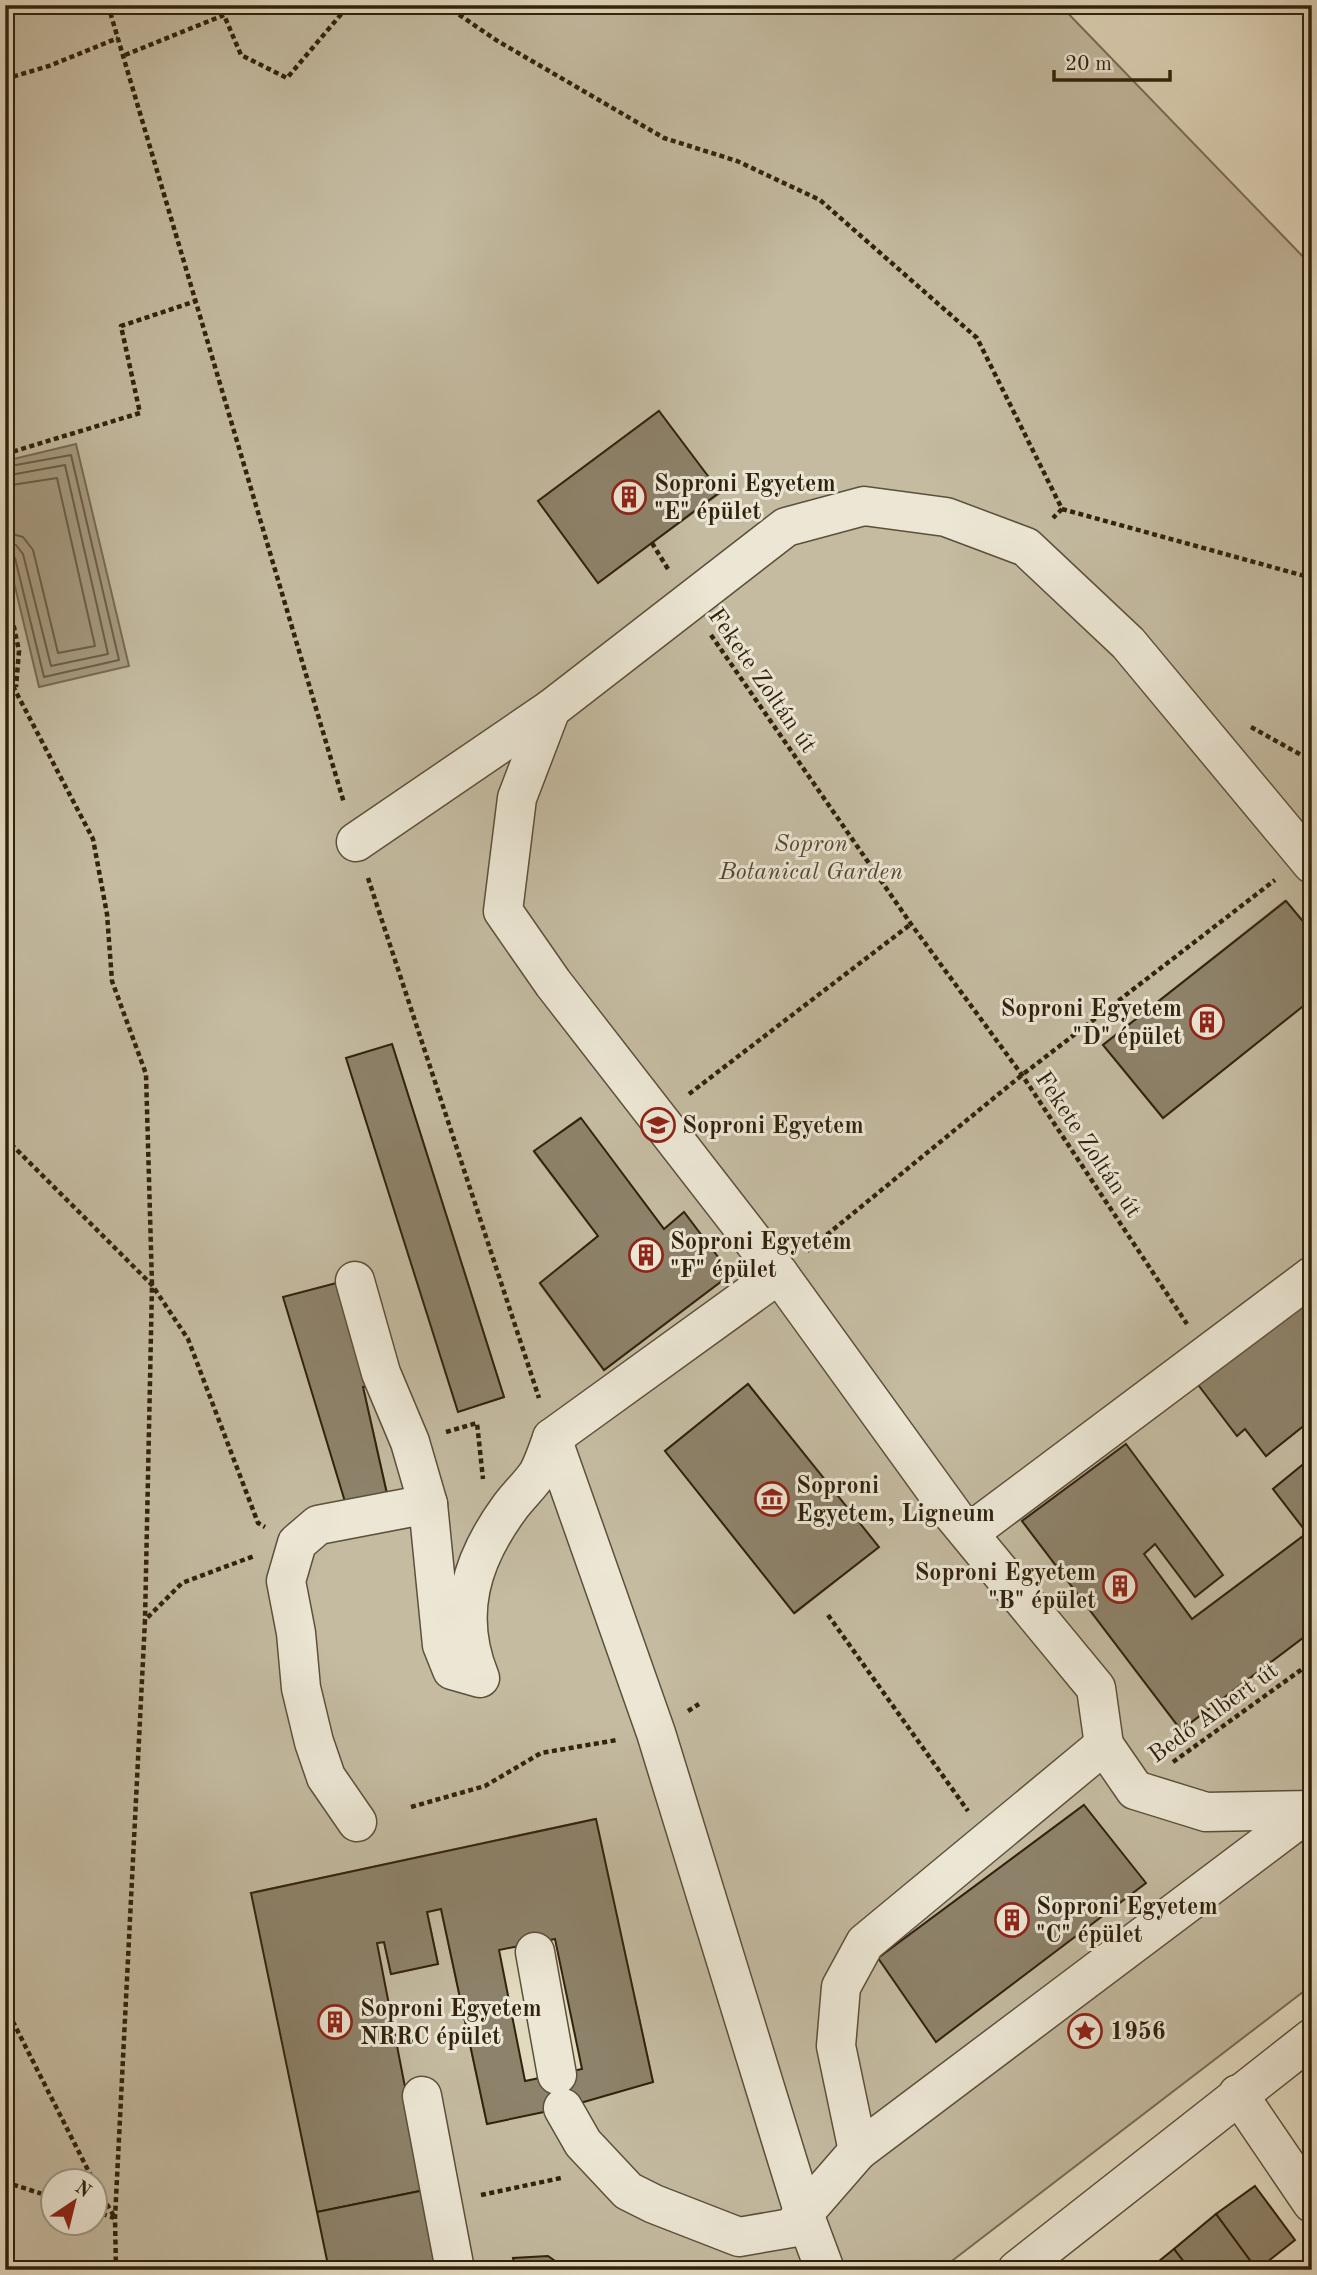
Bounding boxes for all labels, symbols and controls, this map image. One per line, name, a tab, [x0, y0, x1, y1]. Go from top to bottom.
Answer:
scale bar	[1054, 38, 1170, 82]
text: 20 m	[1065, 54, 1112, 75]
place label: Soproni Egyetem "E" épület	[654, 473, 836, 525]
building icon: Soproni Egyetem "E" épület	[610, 478, 648, 516]
street label: Fekete Zoltán út	[703, 604, 820, 758]
park label: Sopron Botanical Garden	[718, 833, 903, 885]
place label: Soproni Egyetem "D" épület	[1000, 998, 1182, 1050]
building icon: Soproni Egyetem "D" épület	[1188, 1003, 1226, 1041]
street label: Fekete Zoltán út	[1030, 1068, 1145, 1222]
school or university icon: Soproni Egyetem	[639, 1106, 677, 1144]
place label: Soproni Egyetem	[682, 1115, 864, 1139]
place label: Soproni Egyetem "F" épület	[670, 1231, 852, 1283]
building icon: Soproni Egyetem "F" épület	[627, 1236, 665, 1274]
place label: Soproni Egyetem, Ligneum	[796, 1475, 995, 1527]
museum icon: Soproni Egyetem, Ligneum	[753, 1480, 791, 1518]
place label: Soproni Egyetem "B" épület	[914, 1562, 1096, 1614]
building icon: Soproni Egyetem "B" épület	[1101, 1567, 1139, 1605]
street label: Bedő Albert út	[1145, 1659, 1283, 1768]
place label: Soproni Egyetem "C" épület	[1036, 1896, 1218, 1948]
building icon: Soproni Egyetem "C" épület	[993, 1901, 1031, 1939]
place label: Soproni Egyetem NRRC épület	[360, 1998, 542, 2050]
building icon: Soproni Egyetem NRRC épület	[316, 2003, 354, 2041]
place icon: 1956	[1066, 2012, 1104, 2050]
place label: 1956	[1110, 2020, 1166, 2045]
north arrow	[38, 2166, 108, 2236]
text: N	[71, 2178, 94, 2202]

